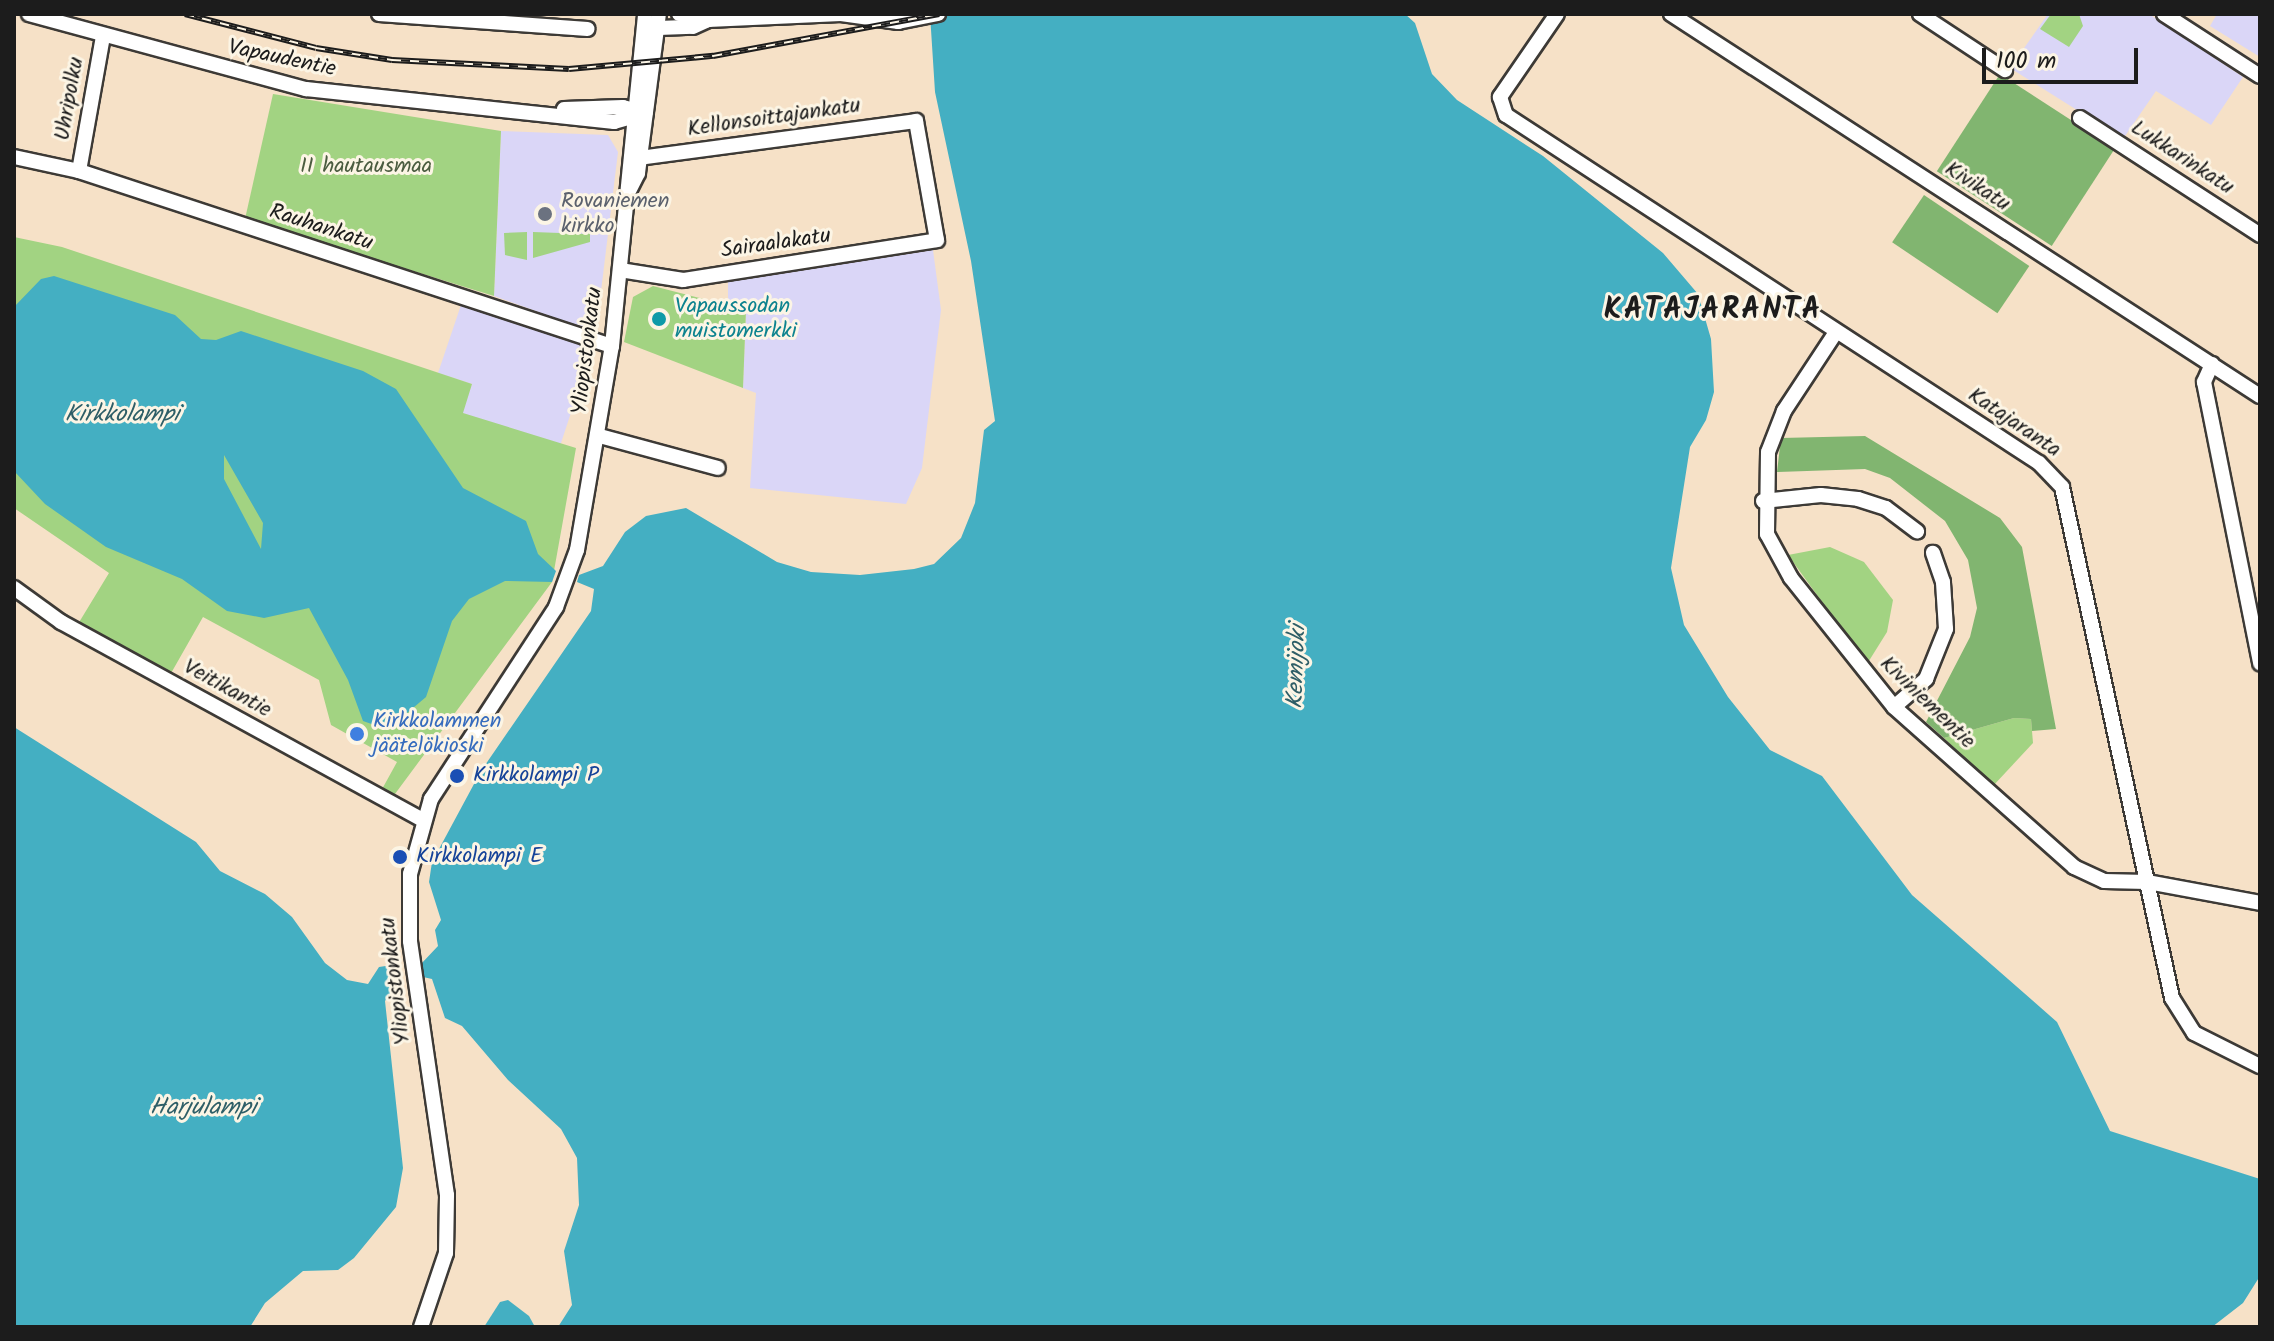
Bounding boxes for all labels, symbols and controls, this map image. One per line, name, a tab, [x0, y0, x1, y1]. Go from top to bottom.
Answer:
scale bar	[1986, 32, 2142, 82]
street label: Vapaudentie	[226, 35, 338, 83]
text: 100 m	[1996, 42, 2056, 81]
street label: Uhripolku	[50, 55, 90, 143]
street label: Kellonsoittajankatu	[686, 93, 862, 143]
street label: Lukkarinkatu	[2126, 115, 2238, 201]
park label: II hautausmaa	[300, 154, 432, 180]
street label: Kivikatu	[1939, 156, 2015, 218]
place label: Rovaniemen kirkko	[561, 188, 669, 240]
street label: Rauhankatu	[266, 199, 376, 257]
marker: Rovaniemen kirkko	[536, 205, 554, 223]
street label: Sairaalakatu	[719, 223, 833, 265]
street label: Yliopistonkatu	[567, 286, 609, 416]
district label: KATAJARANTA	[1604, 292, 1822, 328]
place label: Vapaussodan muistomerkki	[675, 293, 797, 344]
marker: Vapaussodan muistomerkki	[650, 310, 668, 328]
street label: Katajaranta	[1963, 382, 2065, 464]
water label: Kirkkolampi	[65, 401, 179, 429]
water label: Kemijoki	[1281, 625, 1313, 709]
street label: Kiviniementie	[1874, 651, 1980, 755]
street label: Veitikantie	[178, 654, 276, 724]
place label: Kirkkolammen jäätelökioski	[373, 708, 501, 760]
marker: Kirkkolammen jäätelökioski	[348, 725, 366, 743]
place label: Kirkkolampi P	[473, 763, 599, 789]
marker: Kirkkolampi P	[448, 767, 466, 785]
place label: Kirkkolampi E	[416, 844, 543, 870]
marker: Kirkkolampi E	[391, 848, 409, 866]
street label: Yliopistonkatu	[375, 916, 417, 1046]
water label: Harjulampi	[150, 1094, 256, 1122]

